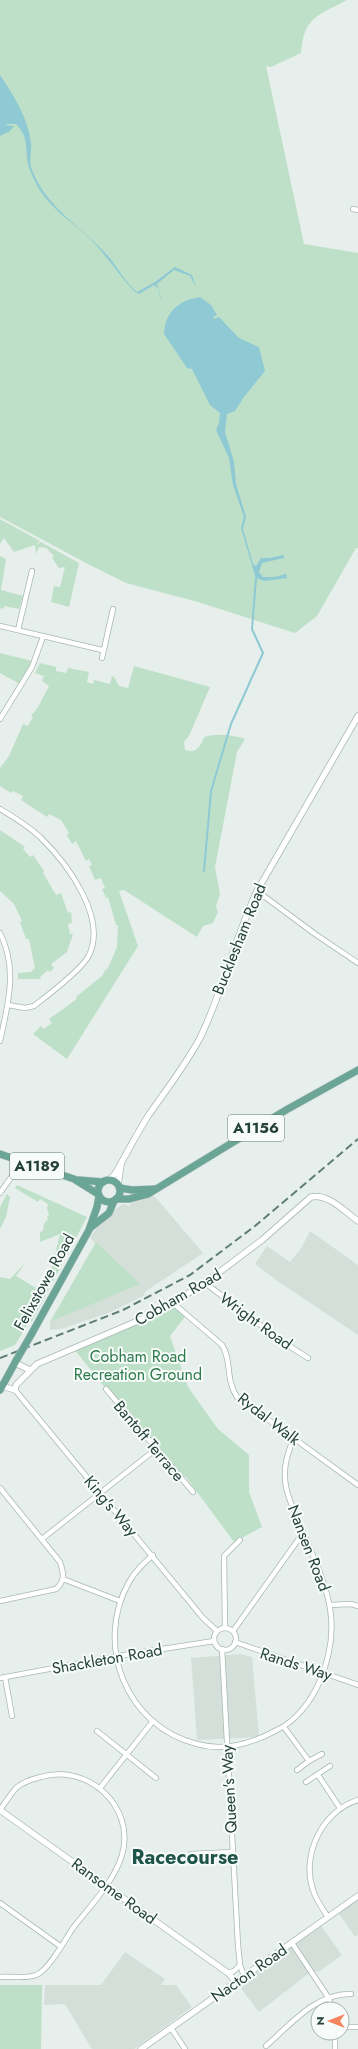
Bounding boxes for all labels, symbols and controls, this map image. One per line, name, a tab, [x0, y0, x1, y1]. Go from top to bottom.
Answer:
street label: Bucklesham Road	[206, 880, 272, 998]
road number: A1156	[228, 1115, 284, 1141]
road number: A1189	[10, 1153, 64, 1179]
street label: Felixstowe Road	[8, 1230, 80, 1334]
street label: Cobham Road	[130, 1263, 226, 1331]
street label: Wright Road	[215, 1287, 297, 1355]
park label: Cobham Road Recreation Ground	[74, 1345, 202, 1386]
street label: Rydal Walk	[233, 1387, 306, 1451]
street label: Bantoft Terrace	[108, 1396, 190, 1486]
street label: King's Way	[79, 1471, 144, 1542]
street label: Nansen Road	[282, 1501, 336, 1595]
street label: Shackleton Road	[50, 1638, 164, 1680]
street label: Rands Way	[257, 1642, 336, 1687]
street label: Queen's Way	[215, 1743, 243, 1834]
district label: Racecourse	[131, 1843, 239, 1872]
street label: Ransome Road	[67, 1852, 161, 1930]
street label: Nacton Road	[206, 1938, 292, 2008]
north arrow	[310, 2001, 350, 2041]
text: N	[312, 2017, 328, 2025]

